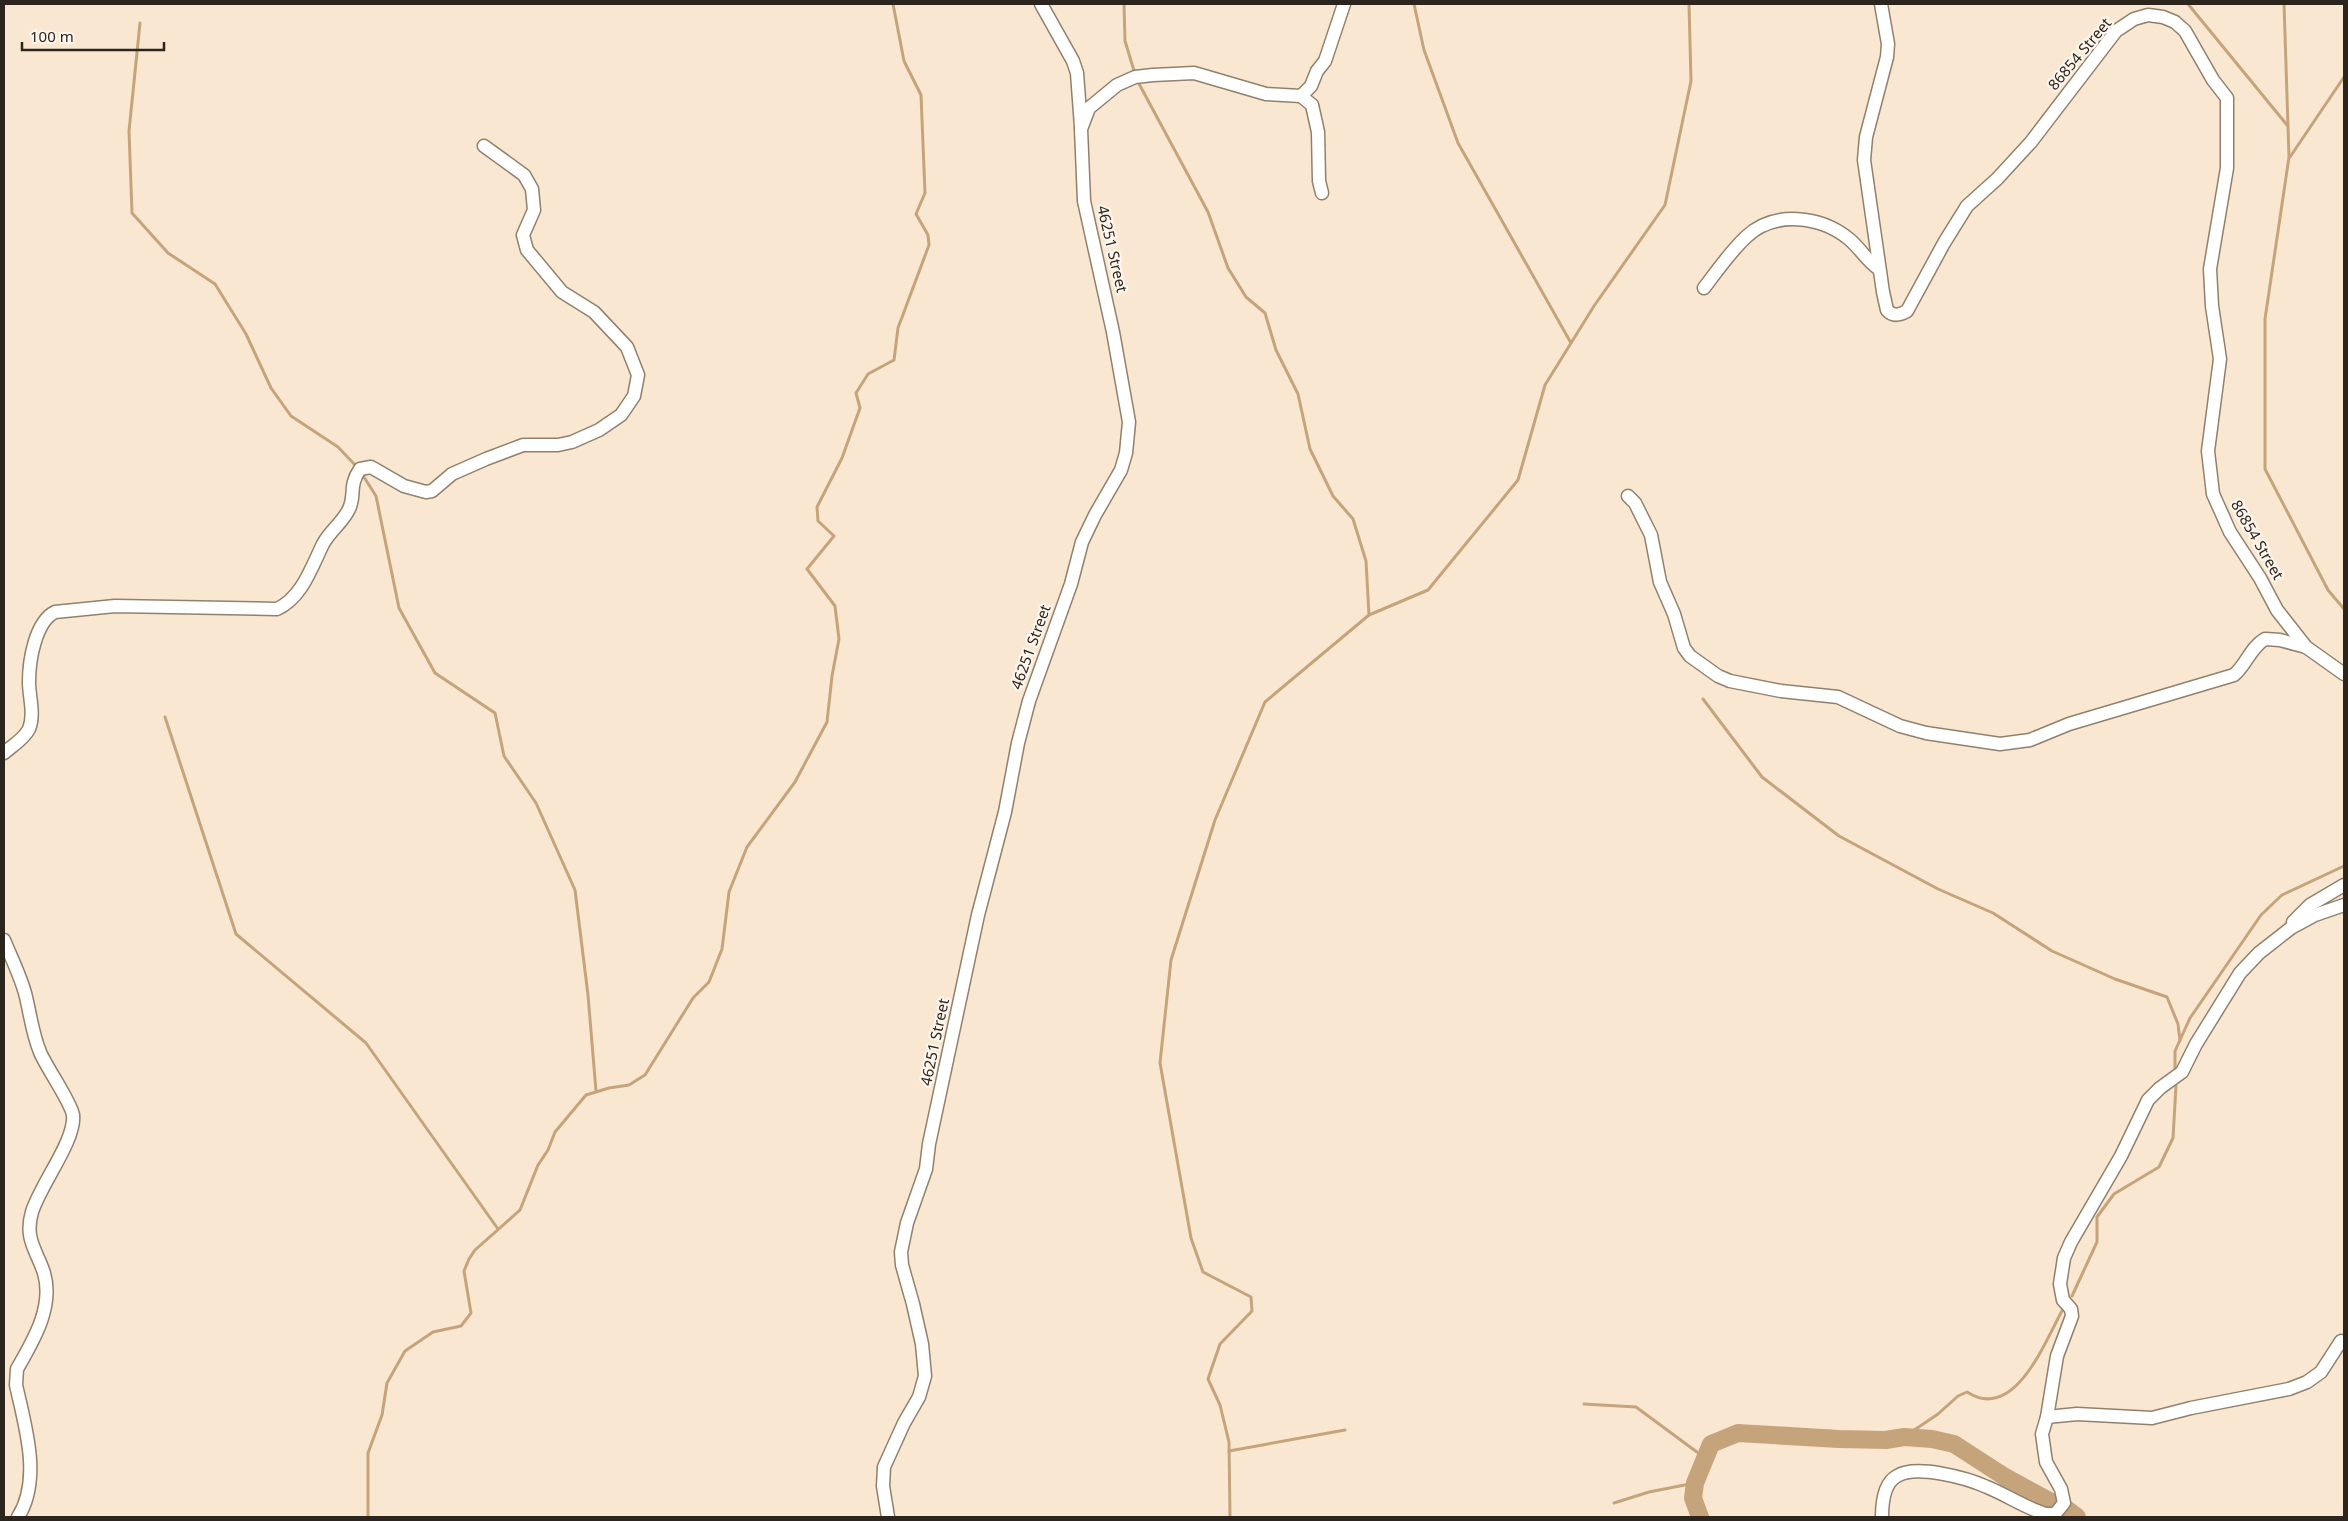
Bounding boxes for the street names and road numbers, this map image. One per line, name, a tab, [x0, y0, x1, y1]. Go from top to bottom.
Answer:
street label: 86854 Street	[2043, 13, 2116, 94]
street label: 46251 Street	[1093, 203, 1133, 295]
street label: 86854 Street	[2227, 496, 2289, 583]
street label: 46251 Street	[1005, 601, 1055, 692]
street label: 46251 Street	[915, 996, 953, 1087]

